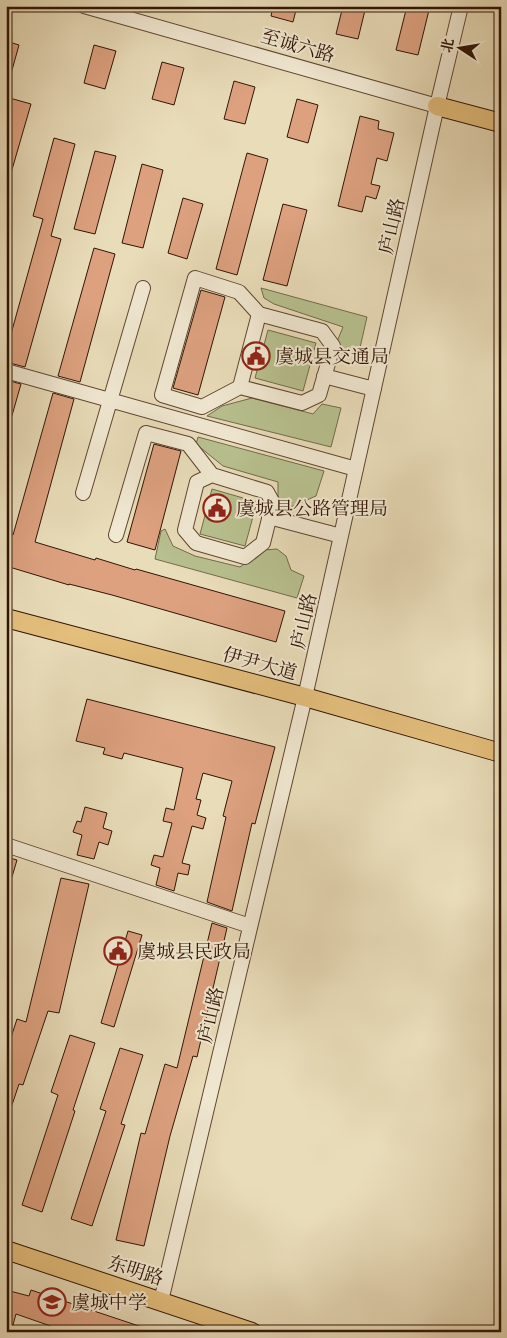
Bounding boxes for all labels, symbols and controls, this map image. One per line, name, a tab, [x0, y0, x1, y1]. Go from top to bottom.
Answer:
street label: 至诚六路	[258, 21, 338, 69]
north arrow	[434, 22, 484, 72]
text: 北	[436, 36, 459, 54]
street label: 庐山路	[371, 195, 411, 257]
public building icon: 虞城县交通局	[241, 341, 271, 371]
place label: 虞城县交通局	[275, 342, 389, 370]
public building icon: 虞城县公路管理局	[202, 493, 232, 523]
place label: 虞城县公路管理局	[236, 494, 388, 522]
street label: 庐山路	[283, 590, 323, 652]
street label: 伊尹大道	[220, 640, 300, 686]
public building icon: 虞城县民政局	[103, 936, 133, 966]
place label: 虞城县民政局	[137, 937, 251, 965]
street label: 庐山路	[190, 984, 230, 1046]
street label: 东明路	[105, 1248, 167, 1292]
school or university icon: 虞城中学	[37, 1287, 67, 1317]
place label: 虞城中学	[71, 1288, 147, 1316]

